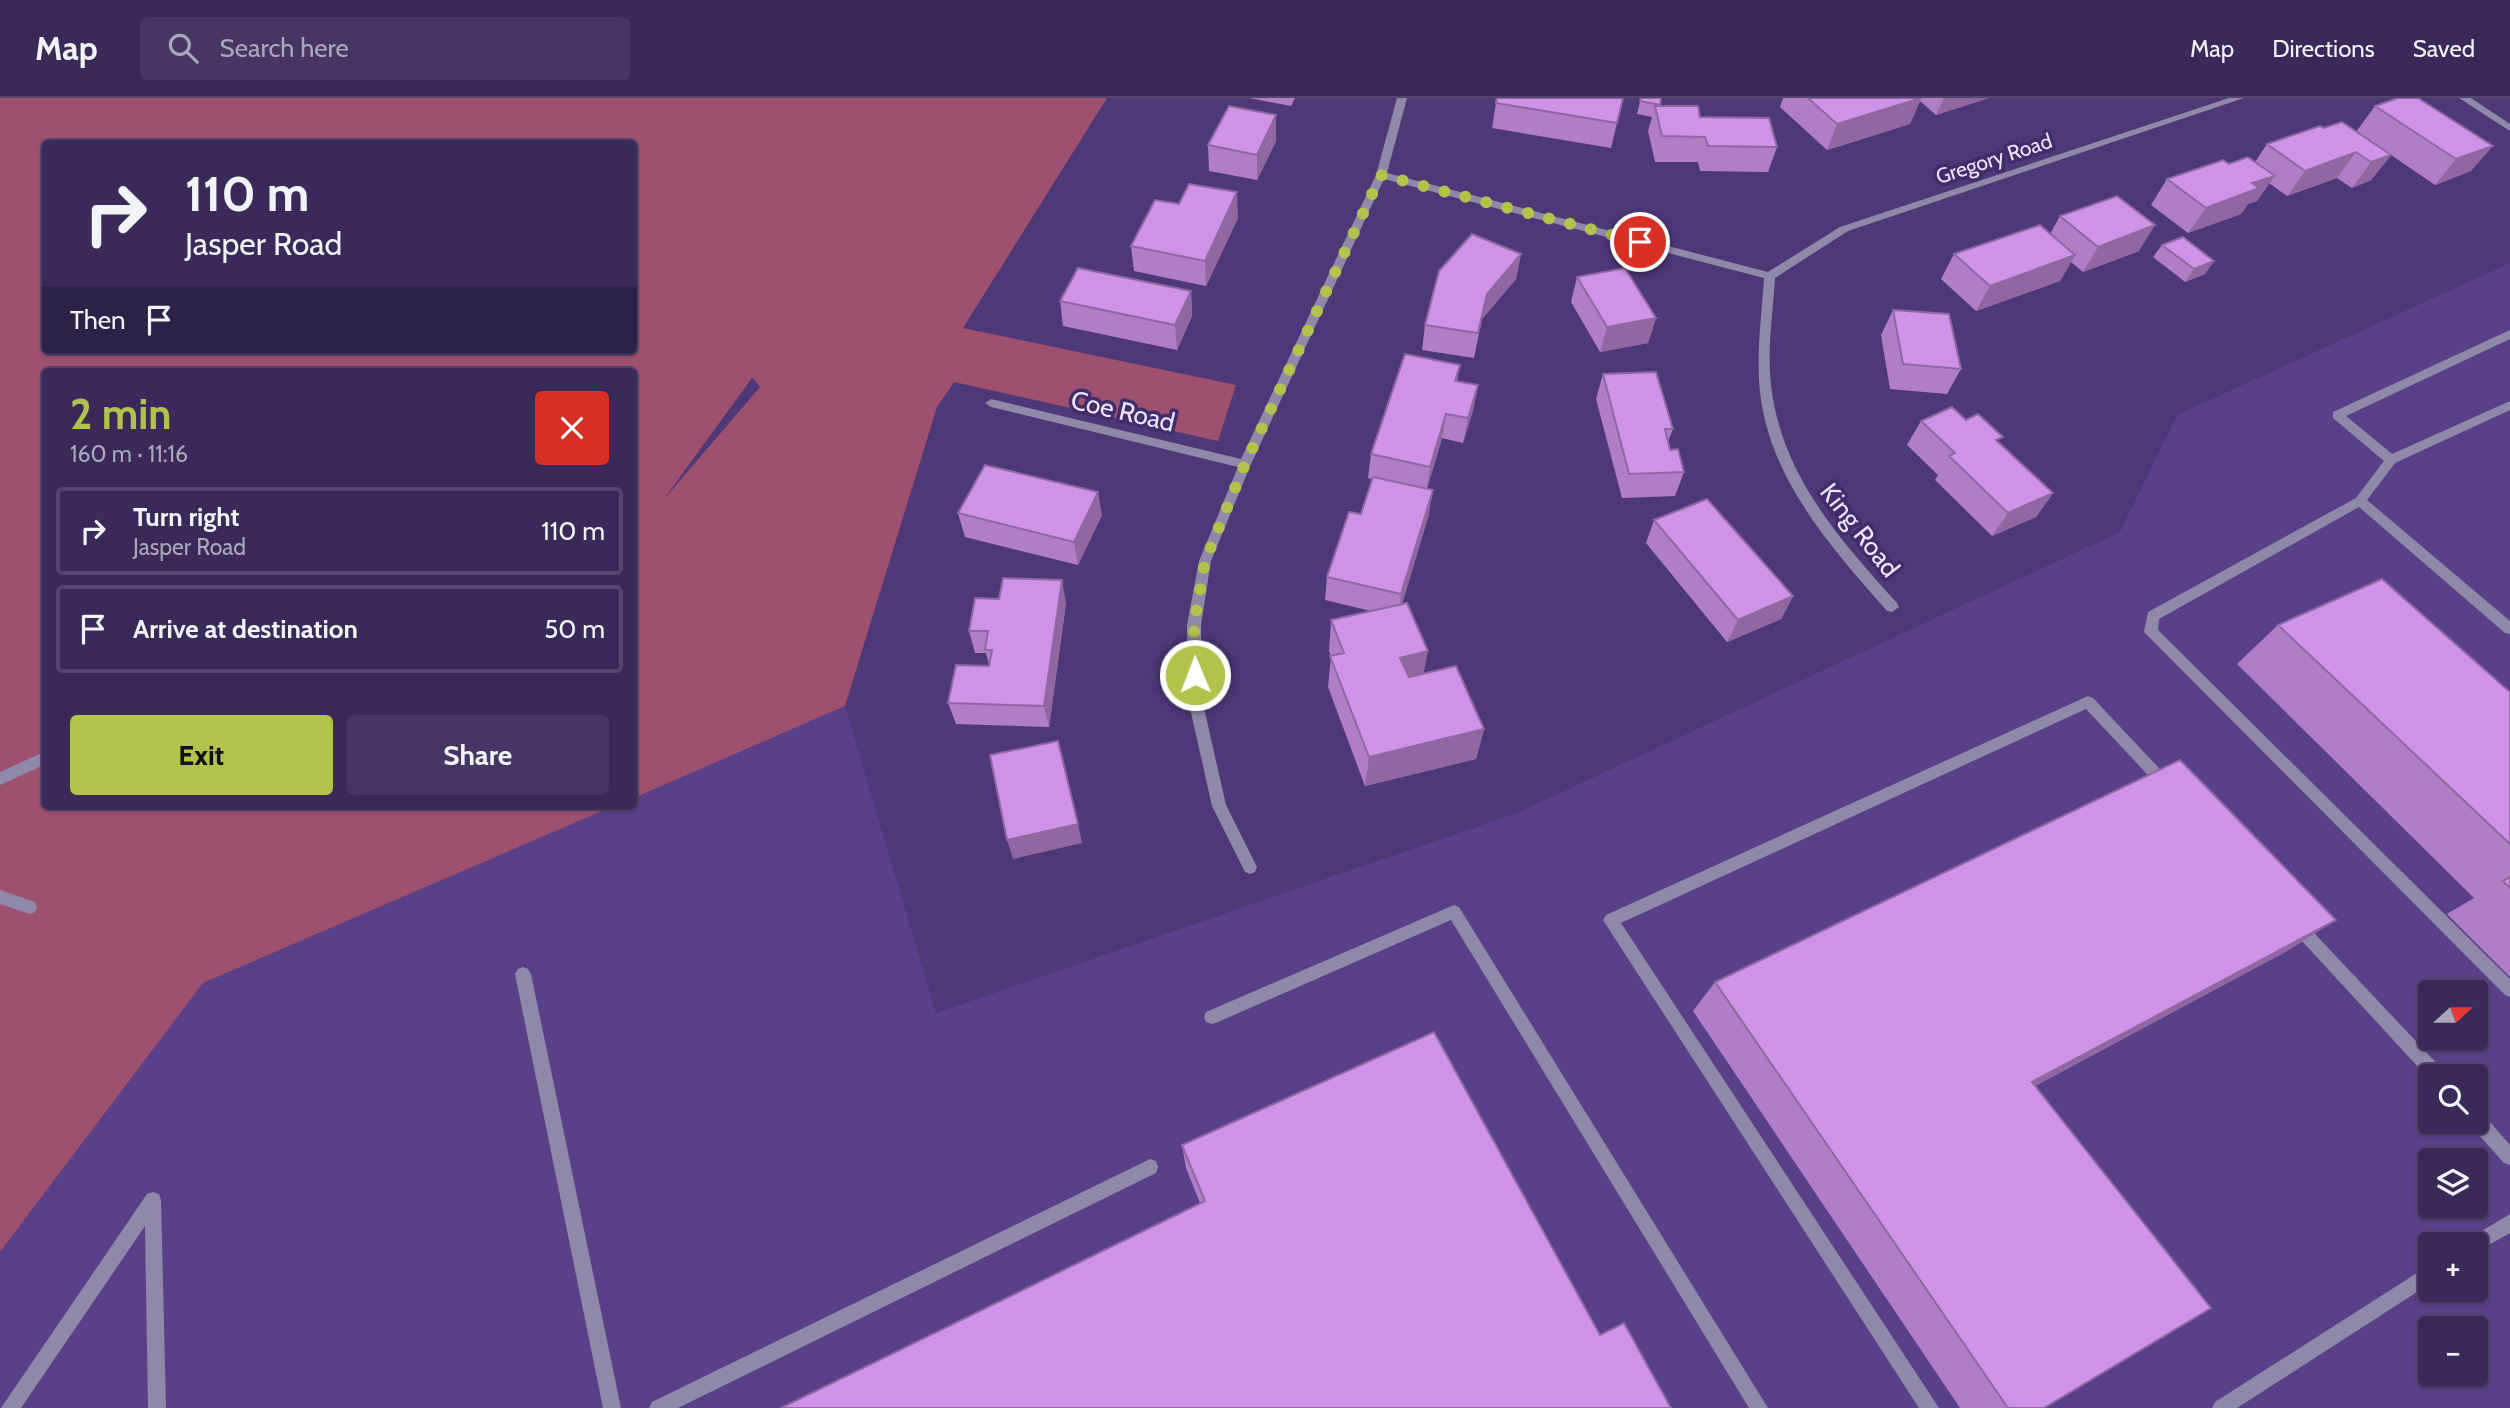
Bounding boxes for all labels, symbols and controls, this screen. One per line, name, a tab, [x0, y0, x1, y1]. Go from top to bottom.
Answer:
search box	[140, 17, 630, 80]
text: Map	[35, 28, 98, 68]
icon: search	[164, 29, 202, 67]
text: Search here	[220, 32, 349, 64]
text: Map	[2190, 34, 2234, 63]
text: Directions	[2272, 34, 2375, 63]
text: Saved	[2413, 34, 2475, 63]
street label: Gregory Road	[1933, 128, 2055, 189]
text: 110 m	[185, 164, 309, 223]
icon: right	[70, 168, 161, 259]
pin	[1610, 212, 1670, 272]
icon: arrive	[1621, 223, 1659, 261]
text: Jasper Road	[185, 224, 342, 263]
icon: arrive	[140, 301, 178, 339]
text: Then	[70, 304, 126, 336]
street label: Coe Road	[1068, 384, 1178, 438]
text: 2 min	[70, 388, 171, 440]
button: close	[535, 391, 609, 465]
text: 160 m · 11:16	[70, 440, 188, 468]
street label: King Road	[1813, 477, 1907, 583]
text: Turn right	[133, 501, 239, 533]
icon: right	[74, 512, 112, 550]
text: 110 m	[541, 515, 605, 547]
text: Jasper Road	[133, 533, 246, 561]
icon: arrive	[74, 610, 112, 648]
text: Arrive at destination	[133, 613, 358, 645]
text: 50 m	[544, 613, 605, 645]
position arrow	[1158, 638, 1232, 712]
button: Exit	[70, 715, 333, 795]
button: Share	[347, 715, 609, 795]
north arrow	[2418, 980, 2488, 1050]
map controls	[2418, 980, 2488, 1386]
button: search	[2418, 1064, 2488, 1134]
button: layers	[2418, 1148, 2488, 1218]
button: +	[2418, 1232, 2488, 1302]
button: −	[2418, 1316, 2488, 1386]

